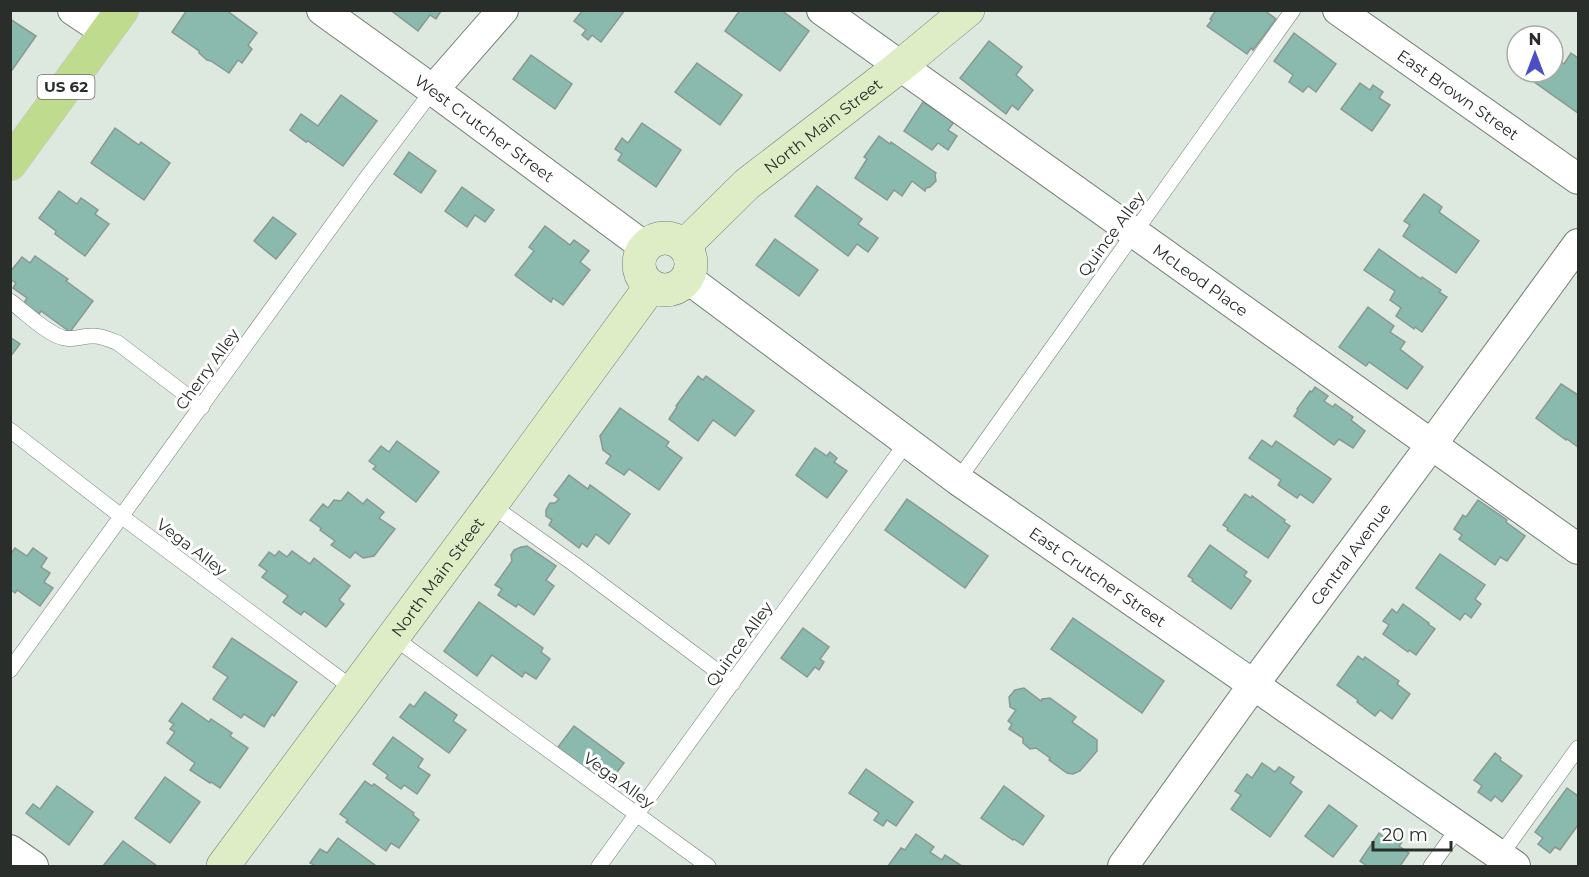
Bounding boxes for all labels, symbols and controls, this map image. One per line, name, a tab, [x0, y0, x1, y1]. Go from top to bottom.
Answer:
north arrow	[1505, 24, 1565, 84]
text: N	[1529, 30, 1541, 49]
street label: East Brown Street	[1393, 46, 1523, 145]
street label: West Crutcher Street	[411, 71, 558, 187]
street label: North Main Street	[760, 74, 886, 177]
road number: US 62	[38, 75, 94, 99]
street label: Quince Alley	[1074, 188, 1149, 280]
street label: McLeod Place	[1149, 240, 1252, 321]
street label: Cherry Alley	[172, 325, 243, 414]
street label: Central Avenue	[1307, 500, 1395, 609]
street label: North Main Street	[388, 513, 489, 641]
street label: Vega Alley	[153, 515, 231, 580]
street label: East Crutcher Street	[1026, 523, 1170, 631]
street label: Quince Alley	[702, 598, 777, 690]
street label: Vega Alley	[580, 748, 658, 813]
scale bar	[1373, 814, 1451, 852]
text: 20 m	[1382, 824, 1428, 846]

